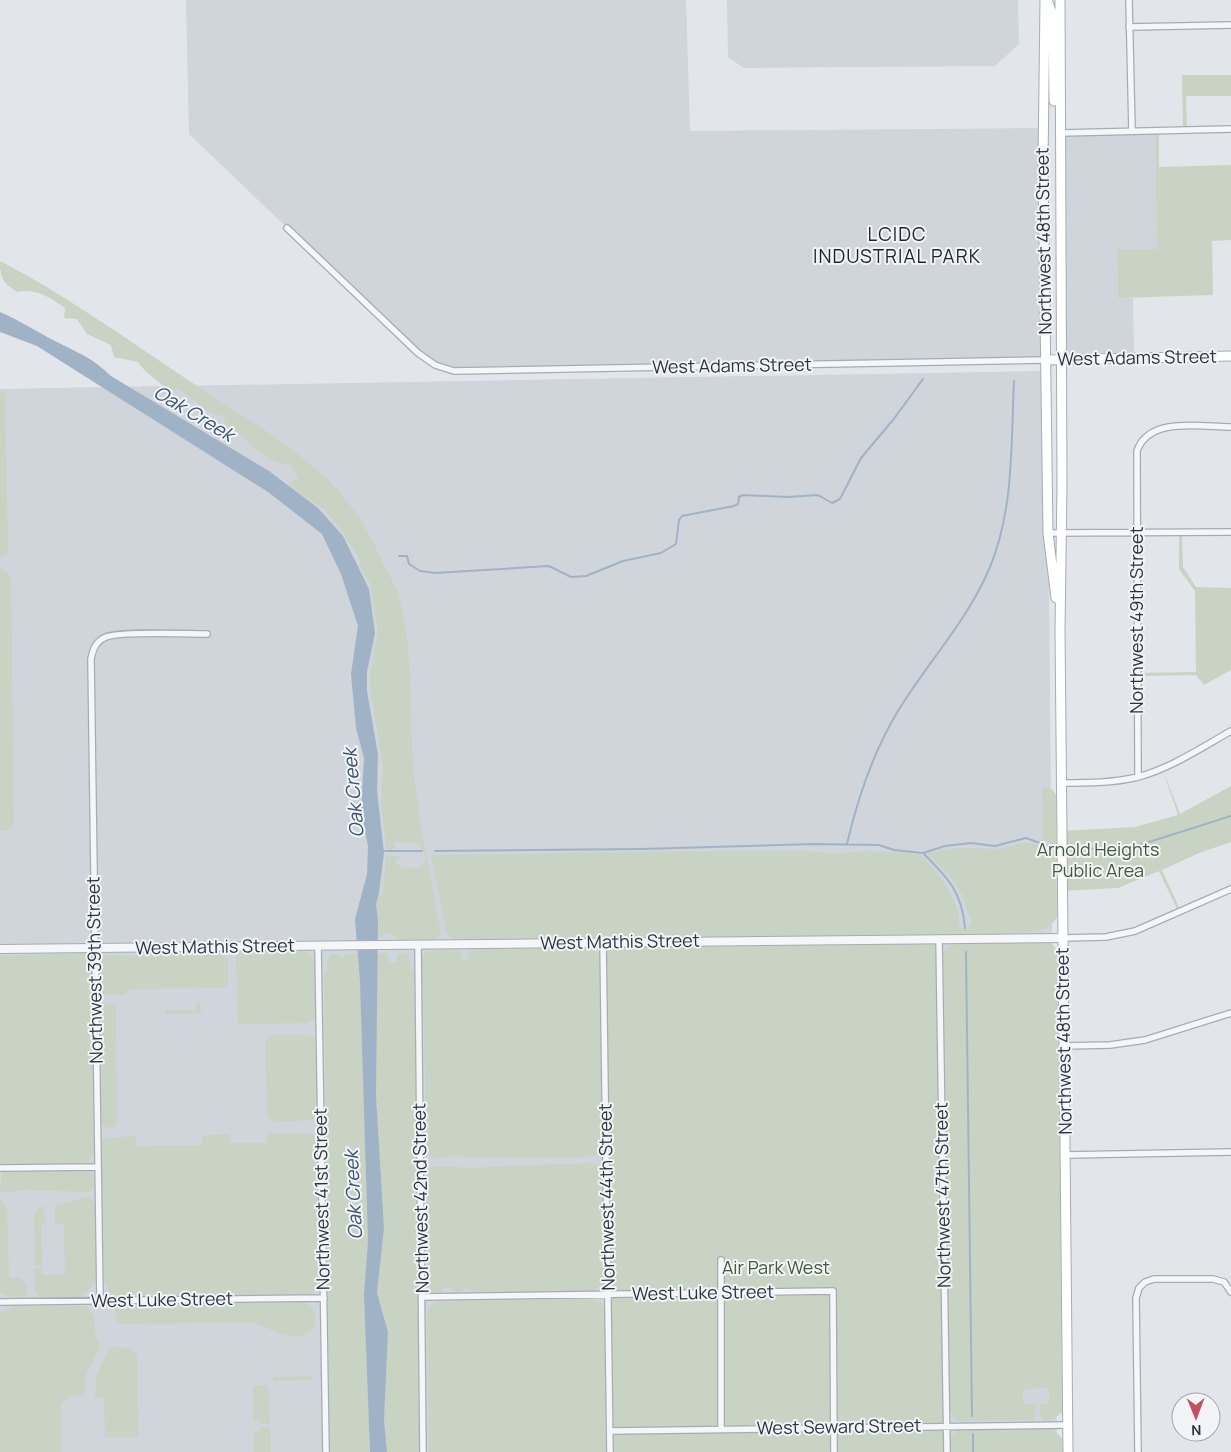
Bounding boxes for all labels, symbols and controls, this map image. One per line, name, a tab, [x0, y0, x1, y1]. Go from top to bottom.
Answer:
street label: Northwest 48th Street	[1029, 147, 1057, 335]
district label: LCIDC INDUSTRIAL PARK	[813, 221, 981, 269]
street label: West Adams Street	[1057, 344, 1217, 370]
street label: West Adams Street	[652, 352, 812, 378]
water label: Oak Creek	[149, 379, 241, 448]
street label: Northwest 49th Street	[1124, 526, 1148, 714]
water label: Oak Creek	[336, 745, 370, 839]
park label: Arnold Heights Public Area	[1037, 837, 1159, 882]
street label: Northwest 39th Street	[80, 876, 108, 1064]
street label: West Mathis Street	[540, 928, 700, 954]
street label: West Mathis Street	[135, 933, 295, 959]
street label: Northwest 48th Street	[1049, 947, 1077, 1135]
street label: Northwest 47th Street	[928, 1102, 956, 1288]
street label: Northwest 42nd Street	[406, 1103, 434, 1293]
street label: Northwest 44th Street	[592, 1103, 620, 1291]
street label: Northwest 41st Street	[307, 1108, 335, 1290]
water label: Oak Creek	[338, 1147, 368, 1240]
park label: Air Park West	[722, 1255, 830, 1279]
street label: West Luke Street	[632, 1279, 774, 1305]
street label: West Luke Street	[91, 1286, 233, 1312]
north arrow	[1171, 1392, 1221, 1442]
street label: West Seward Street	[757, 1413, 921, 1439]
text: N	[1191, 1421, 1201, 1440]

